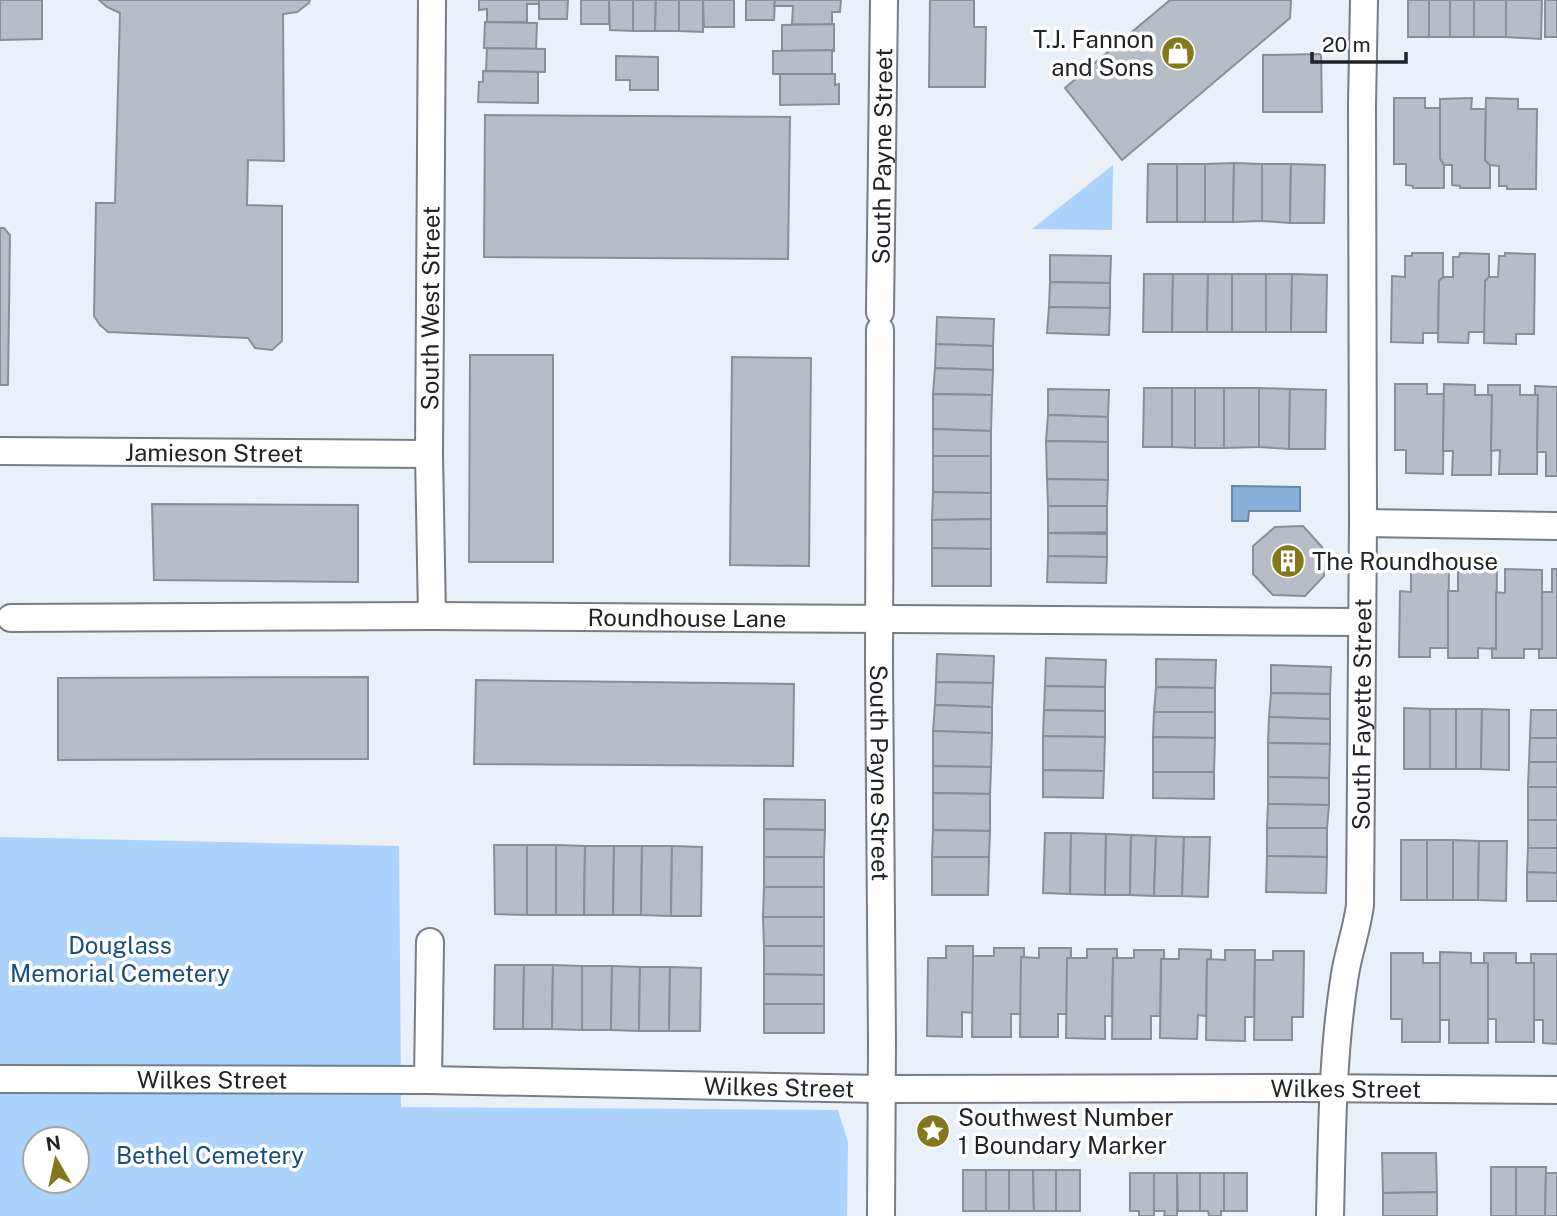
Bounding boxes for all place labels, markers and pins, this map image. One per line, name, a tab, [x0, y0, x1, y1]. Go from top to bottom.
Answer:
place label: T.J. Fannon and Sons	[1033, 25, 1154, 81]
shop icon: T.J. Fannon and Sons	[1159, 34, 1197, 72]
building icon: The Roundhouse	[1269, 542, 1307, 580]
place label: The Roundhouse	[1312, 547, 1498, 575]
place label: Southwest Number 1 Boundary Marker	[958, 1103, 1174, 1159]
place icon: Southwest Number 1 Boundary Marker	[914, 1112, 952, 1150]

